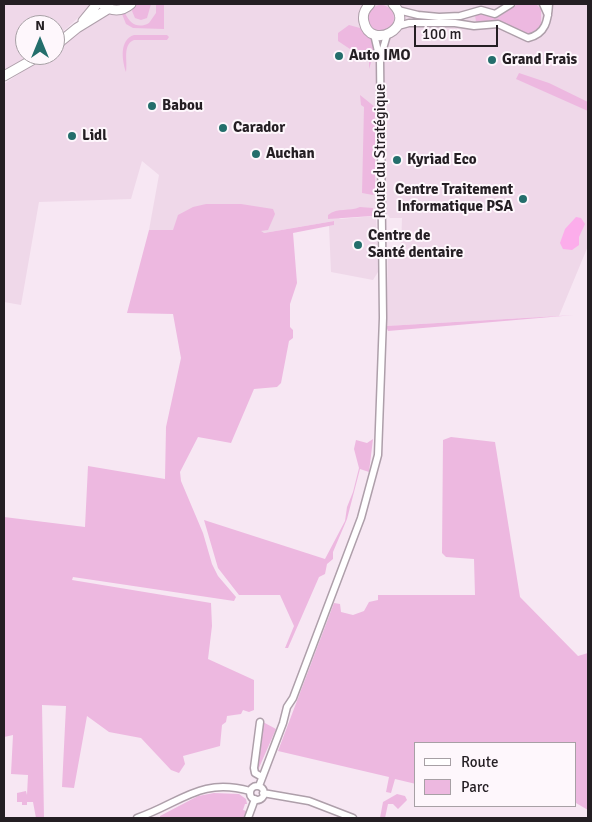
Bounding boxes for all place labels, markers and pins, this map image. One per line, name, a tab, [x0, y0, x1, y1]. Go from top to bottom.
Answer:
place label: Auto IMO	[349, 47, 410, 65]
marker: Auto IMO	[333, 50, 345, 62]
place label: Grand Frais	[502, 51, 577, 69]
marker: Grand Frais	[486, 54, 498, 66]
place label: Babou	[162, 97, 203, 115]
marker: Babou	[146, 100, 158, 112]
place label: Carador	[233, 119, 285, 137]
marker: Carador	[217, 122, 229, 134]
place label: Lidl	[82, 127, 107, 145]
marker: Lidl	[66, 130, 78, 142]
place label: Auchan	[266, 145, 315, 163]
marker: Auchan	[250, 148, 262, 160]
place label: Kyriad Eco	[407, 151, 476, 169]
marker: Kyriad Eco	[391, 154, 403, 166]
place label: Centre Traitement Informatique PSA	[395, 181, 513, 216]
marker: Centre Traitement Informatique PSA	[517, 193, 529, 205]
place label: Centre de Santé dentaire	[368, 227, 463, 262]
marker: Centre de Santé dentaire	[352, 239, 364, 251]

